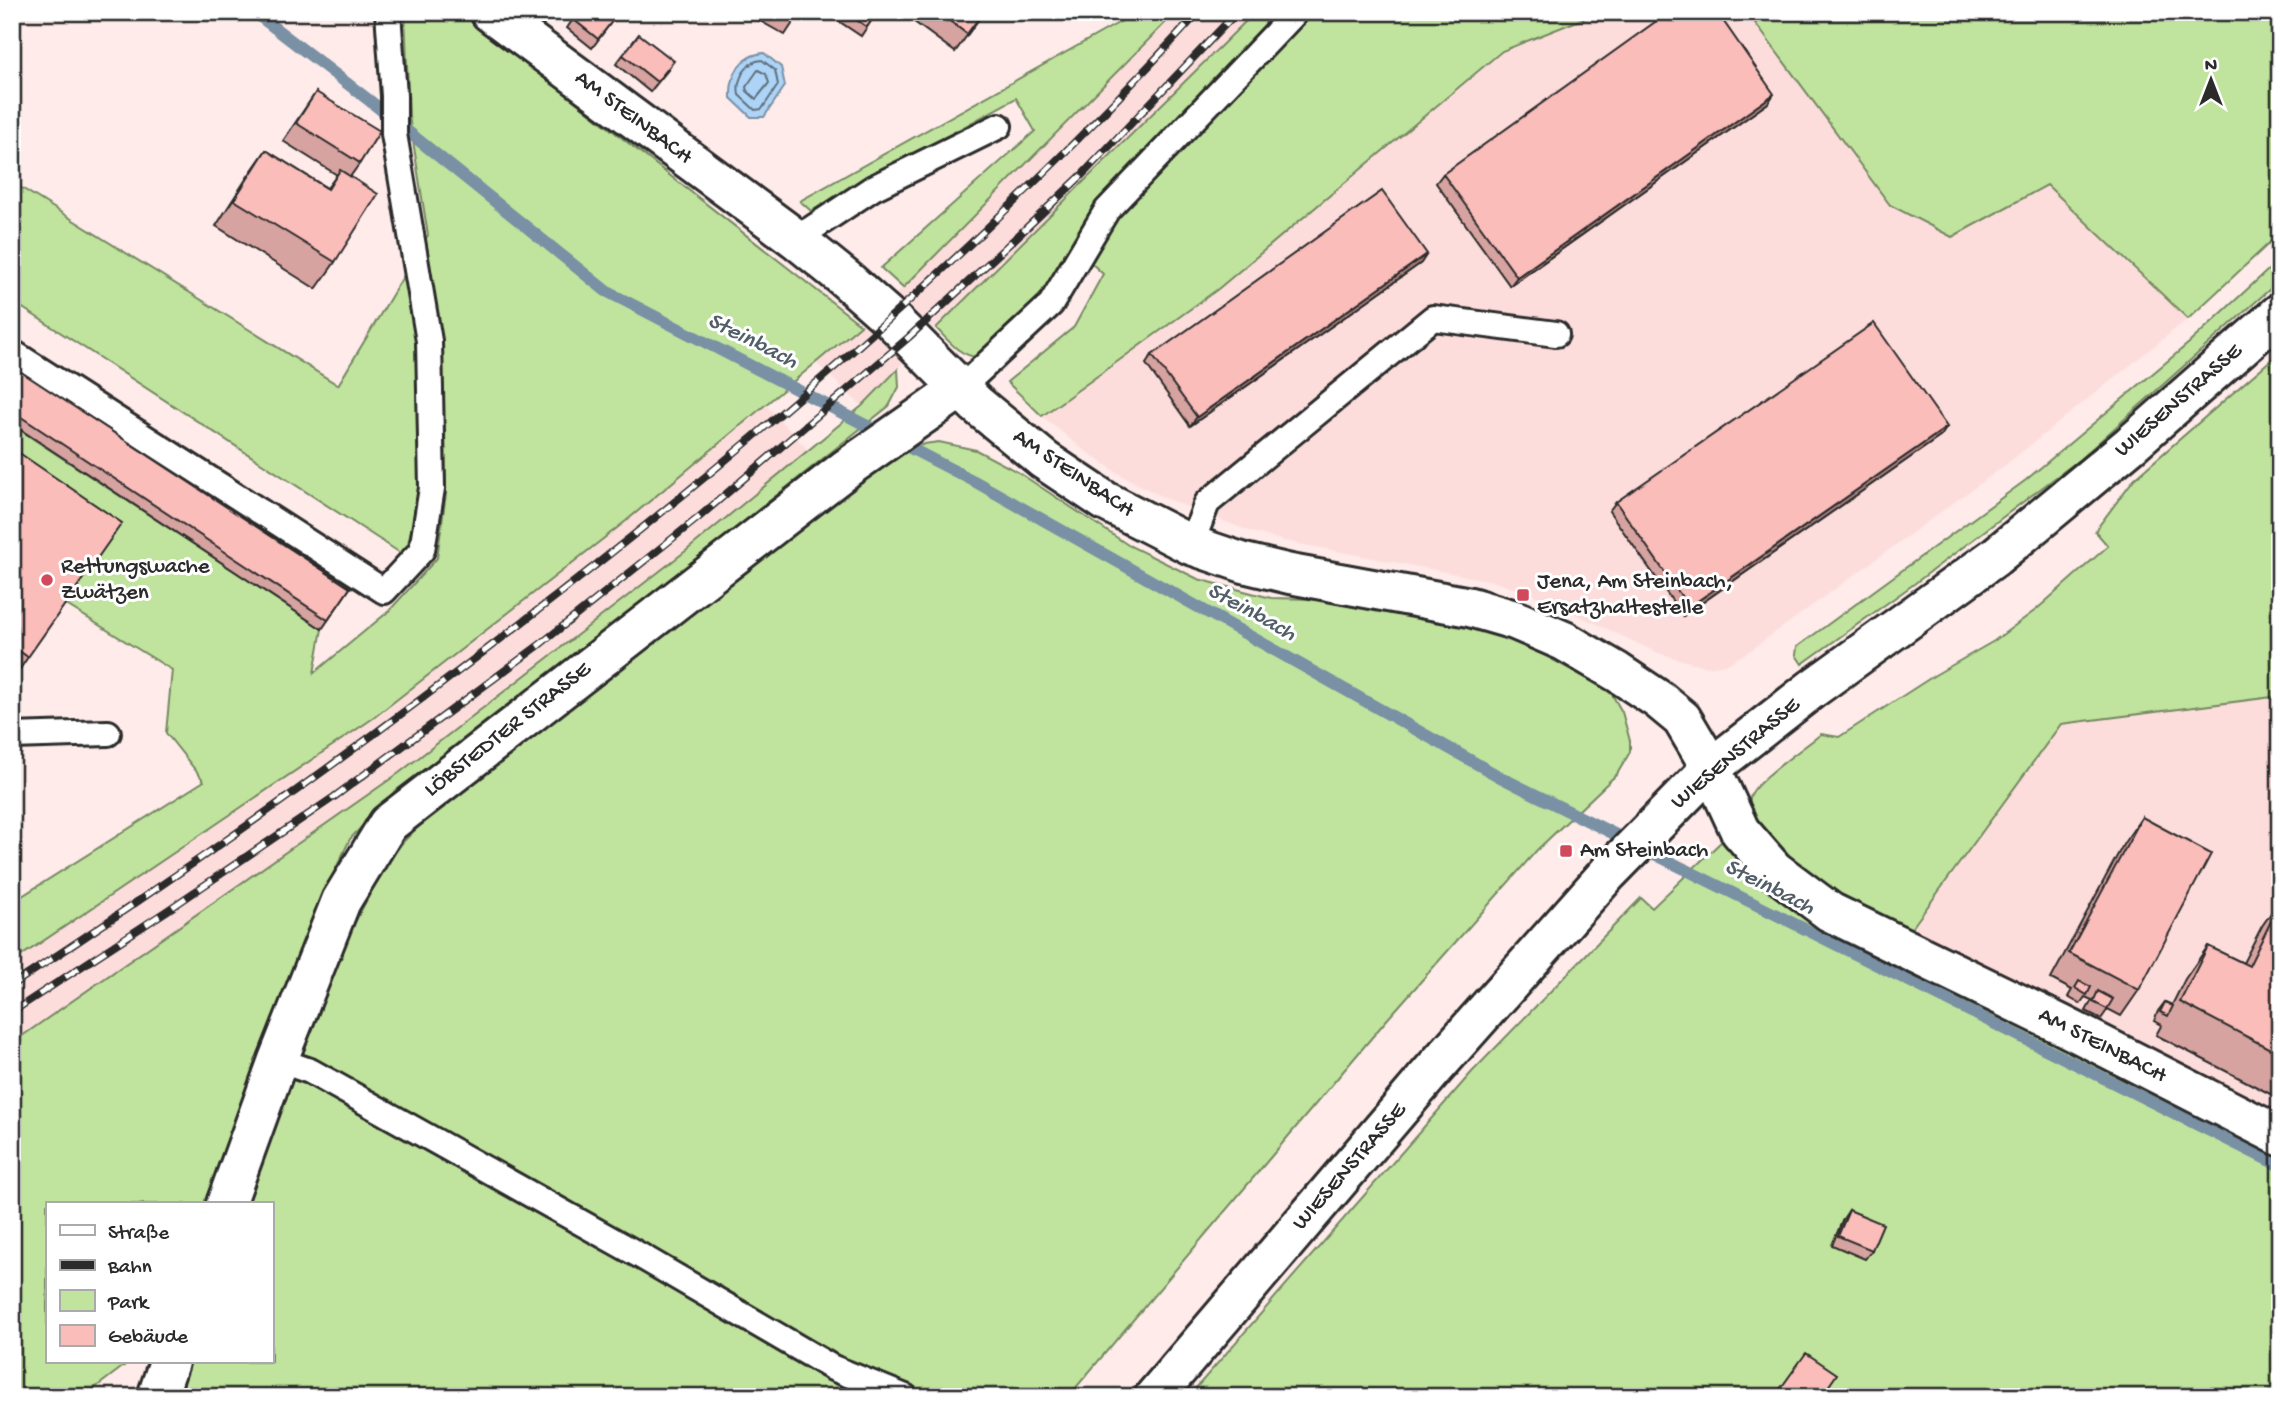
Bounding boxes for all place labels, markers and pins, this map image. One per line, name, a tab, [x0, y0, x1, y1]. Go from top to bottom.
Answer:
place label: Rettungswache Zwätzen	[61, 554, 211, 607]
place label: Jena, Am Steinbach, Ersatzhaltestelle	[1537, 569, 1733, 622]
marker: Rettungswache Zwätzen	[39, 572, 55, 588]
marker: Jena, Am Steinbach, Ersatzhaltestelle	[1515, 587, 1531, 603]
place label: Am Steinbach	[1580, 838, 1708, 865]
marker: Am Steinbach	[1558, 843, 1574, 859]

